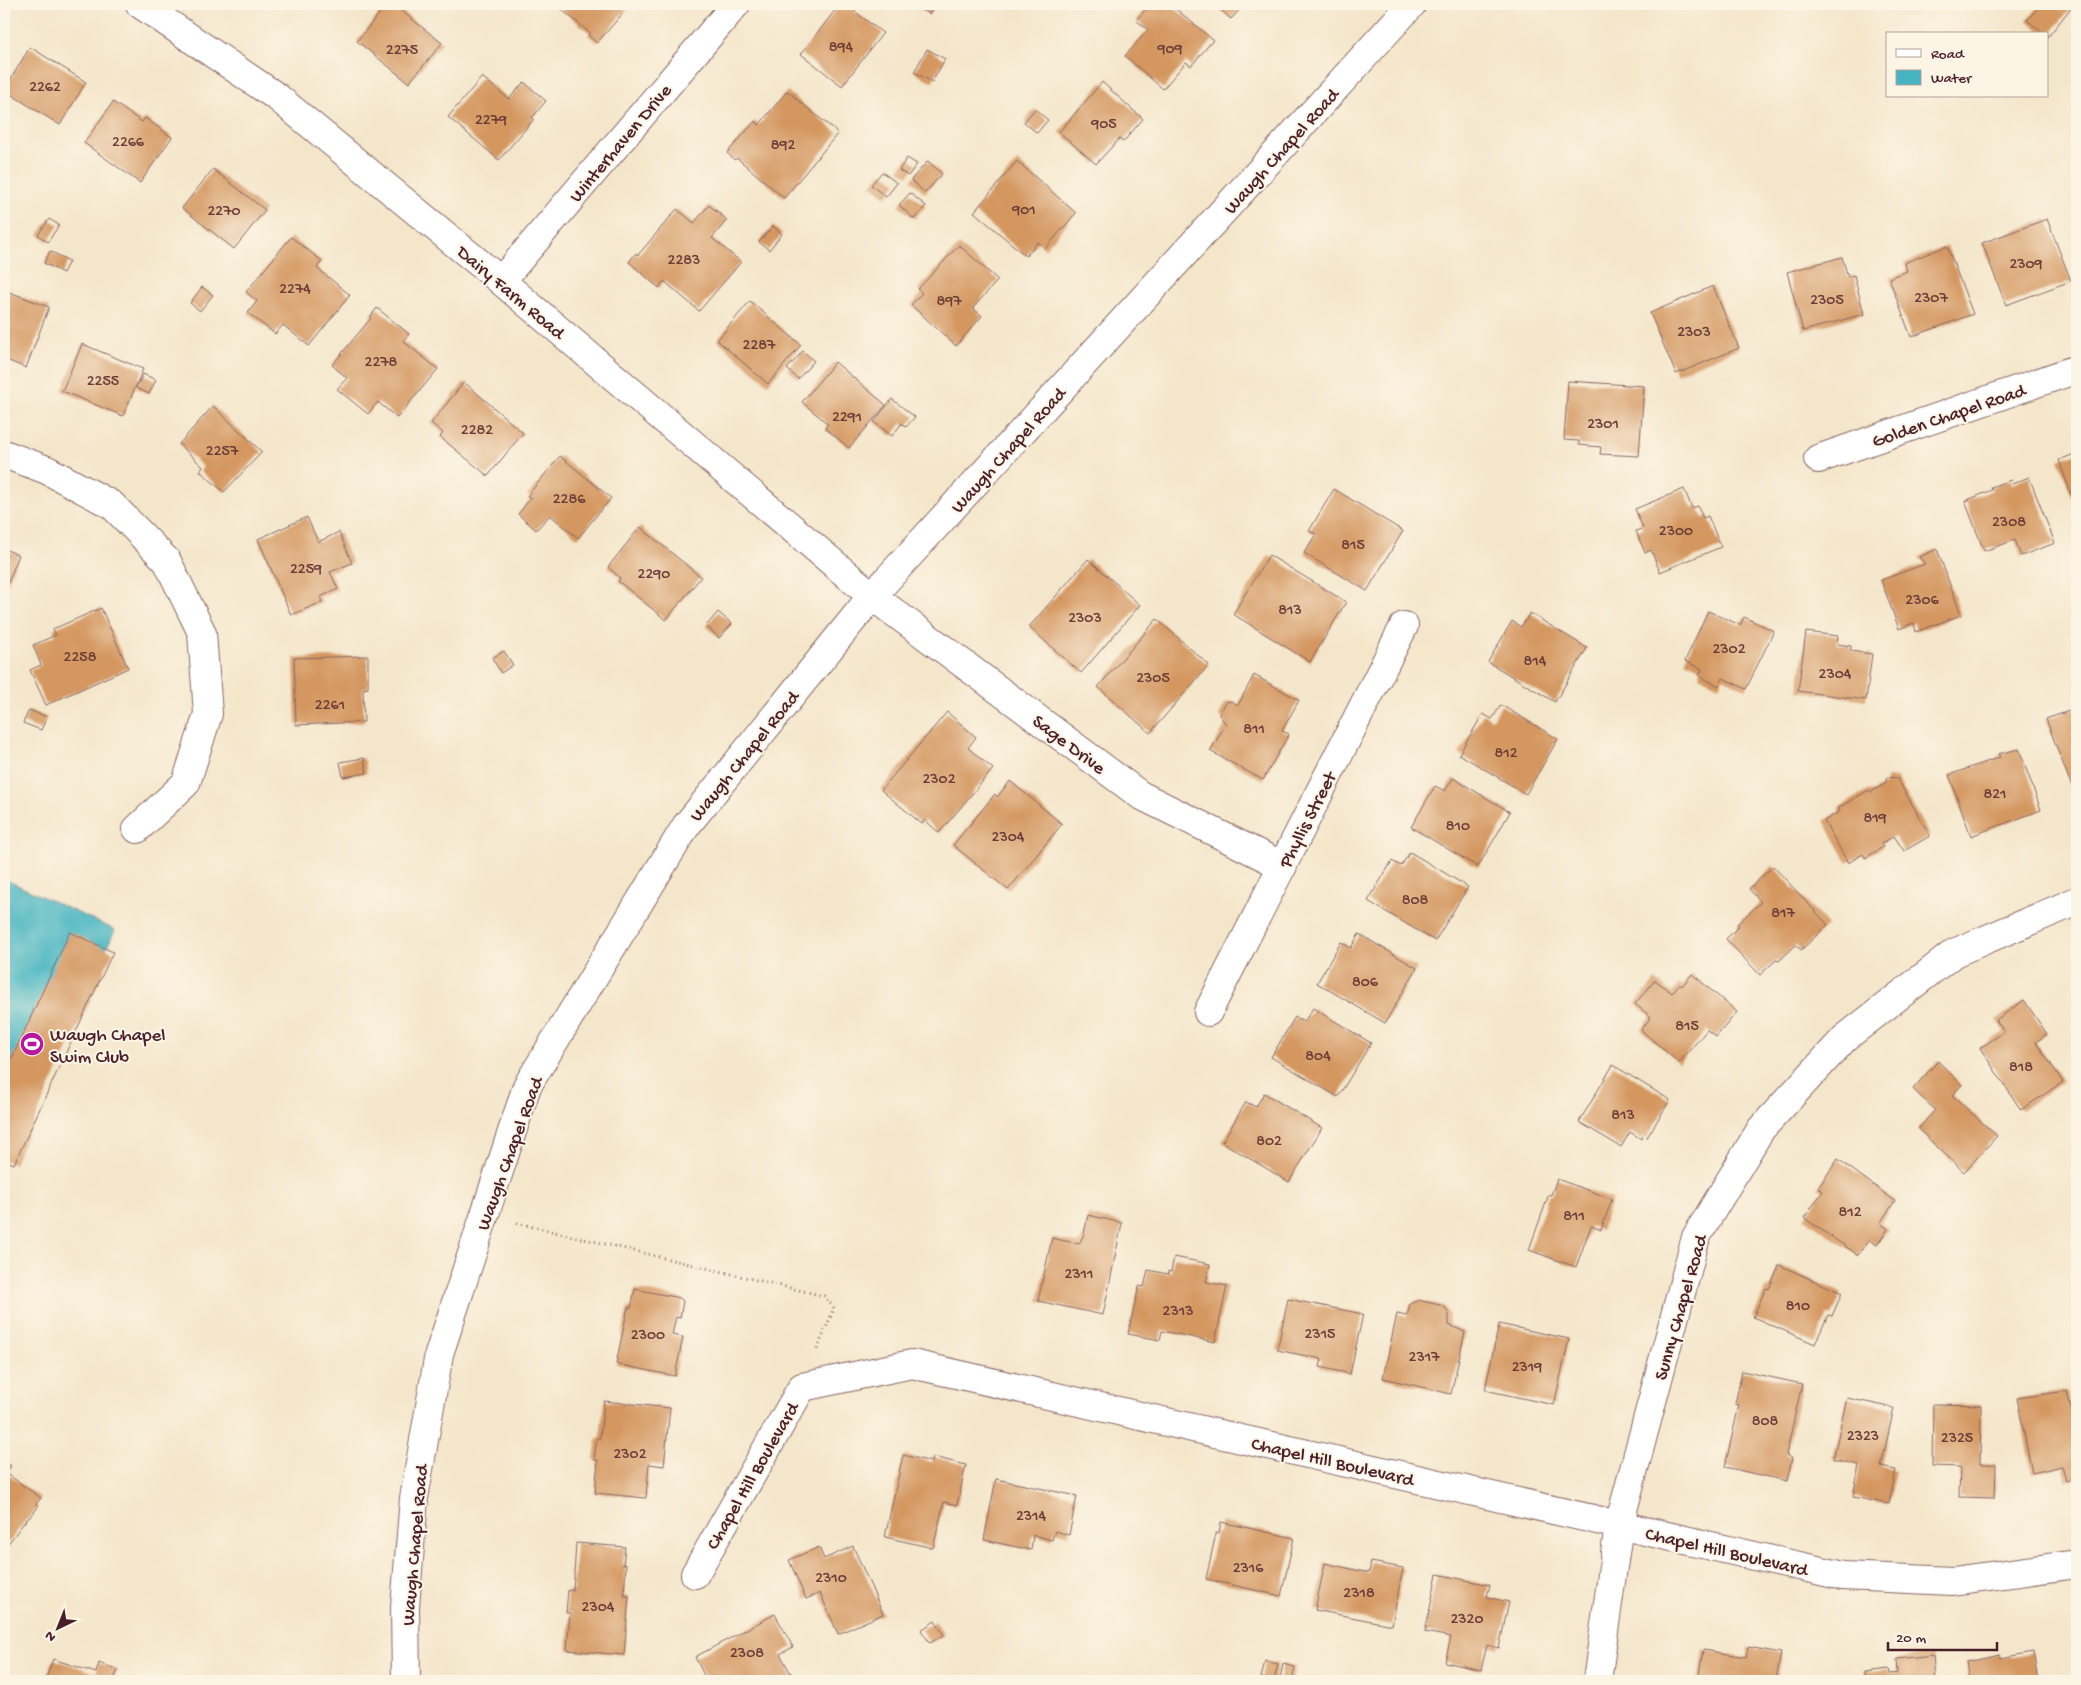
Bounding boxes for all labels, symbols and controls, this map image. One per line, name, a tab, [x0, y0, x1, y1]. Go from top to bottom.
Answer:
legend	[1886, 32, 2048, 98]
house number: 894	[829, 39, 854, 58]
house number: 909	[1156, 41, 1183, 60]
house number: 2275	[386, 42, 418, 61]
text: Road	[1931, 46, 1965, 64]
text: Water	[1931, 70, 1973, 88]
house number: 2262	[29, 79, 61, 98]
street label: Winterhaven Drive	[565, 80, 678, 208]
street label: Waugh Chapel Road	[1220, 83, 1346, 220]
house number: 2279	[475, 112, 507, 131]
house number: 905	[1090, 116, 1117, 135]
house number: 2266	[112, 134, 145, 153]
house number: 892	[771, 137, 795, 156]
house number: 901	[1011, 202, 1036, 221]
house number: 2270	[207, 203, 241, 222]
street label: Dairy Farm Road	[449, 240, 570, 347]
house number: 2283	[668, 252, 700, 271]
house number: 2309	[2009, 256, 2043, 275]
house number: 2274	[279, 281, 311, 300]
house number: 2307	[1914, 290, 1948, 309]
house number: 2305	[1810, 292, 1844, 311]
house number: 897	[936, 293, 962, 312]
house number: 2303	[1677, 324, 1711, 343]
house number: 2287	[743, 337, 776, 356]
house number: 2278	[365, 354, 398, 373]
house number: 2255	[87, 373, 119, 392]
street label: Golden Chapel Road	[1869, 380, 2031, 454]
street label: Waugh Chapel Road	[947, 382, 1073, 519]
house number: 2291	[832, 409, 862, 428]
house number: 2301	[1587, 416, 1619, 435]
house number: 2282	[461, 422, 493, 441]
house number: 2257	[206, 443, 239, 462]
house number: 2286	[553, 491, 586, 510]
house number: 2308	[1992, 514, 2026, 533]
house number: 2300	[1659, 523, 1693, 542]
house number: 815	[1341, 537, 1365, 556]
house number: 2259	[290, 561, 322, 580]
house number: 2290	[638, 566, 670, 585]
house number: 2306	[1905, 592, 1940, 611]
house number: 813	[1278, 602, 1302, 621]
house number: 2303	[1068, 610, 1102, 629]
house number: 2302	[1712, 641, 1746, 660]
house number: 2258	[64, 649, 97, 668]
house number: 814	[1524, 653, 1547, 672]
house number: 2304	[1819, 666, 1852, 685]
house number: 2305	[1136, 670, 1170, 689]
street label: Waugh Chapel Road	[686, 686, 807, 827]
house number: 2261	[315, 697, 345, 716]
street label: Sage Drive	[1027, 711, 1109, 781]
house number: 811	[1243, 721, 1265, 740]
house number: 812	[1494, 745, 1518, 764]
street label: Phyllis Street	[1275, 767, 1344, 873]
house number: 2302	[922, 771, 956, 790]
house number: 821	[1983, 786, 2007, 805]
house number: 819	[1863, 810, 1887, 829]
house number: 810	[1446, 818, 1470, 837]
house number: 2304	[992, 829, 1025, 848]
house number: 808	[1402, 892, 1429, 911]
house number: 817	[1771, 905, 1795, 924]
house number: 806	[1352, 974, 1379, 993]
house number: 815	[1675, 1018, 1699, 1037]
place label: Waugh Chapel Swim Club	[50, 1025, 166, 1070]
sports icon: Waugh Chapel Swim Club	[19, 1031, 45, 1057]
house number: 804	[1305, 1048, 1331, 1067]
house number: 818	[2009, 1059, 2033, 1078]
street label: Waugh Chapel Road	[473, 1073, 550, 1234]
house number: 813	[1611, 1107, 1635, 1126]
house number: 802	[1256, 1133, 1282, 1152]
house number: 812	[1838, 1204, 1862, 1223]
house number: 811	[1563, 1208, 1585, 1227]
street label: Sunny Chapel Road	[1651, 1231, 1715, 1383]
house number: 2311	[1064, 1266, 1094, 1285]
house number: 810	[1786, 1298, 1810, 1317]
house number: 2313	[1163, 1303, 1193, 1322]
house number: 2315	[1304, 1326, 1336, 1345]
house number: 2300	[631, 1327, 665, 1346]
house number: 2317	[1409, 1349, 1440, 1368]
house number: 2319	[1512, 1359, 1542, 1378]
street label: Chapel Hill Boulevard	[703, 1398, 806, 1554]
house number: 808	[1752, 1413, 1779, 1432]
house number: 2323	[1847, 1428, 1879, 1447]
house number: 2325	[1941, 1430, 1973, 1449]
street label: Chapel Hill Boulevard	[1249, 1434, 1417, 1494]
house number: 2302	[613, 1446, 647, 1465]
street label: Waugh Chapel Road	[398, 1462, 435, 1627]
house number: 2314	[1016, 1508, 1047, 1527]
street label: Chapel Hill Boulevard	[1643, 1524, 1811, 1584]
house number: 2316	[1233, 1560, 1264, 1579]
house number: 2310	[815, 1570, 847, 1589]
house number: 2318	[1343, 1585, 1375, 1604]
house number: 2304	[582, 1599, 615, 1618]
north arrow	[32, 1602, 82, 1652]
house number: 2320	[1450, 1611, 1484, 1630]
scale bar	[1888, 1620, 1997, 1652]
text: N	[42, 1626, 60, 1645]
text: 20 m	[1896, 1630, 1926, 1648]
house number: 2308	[730, 1645, 764, 1664]

